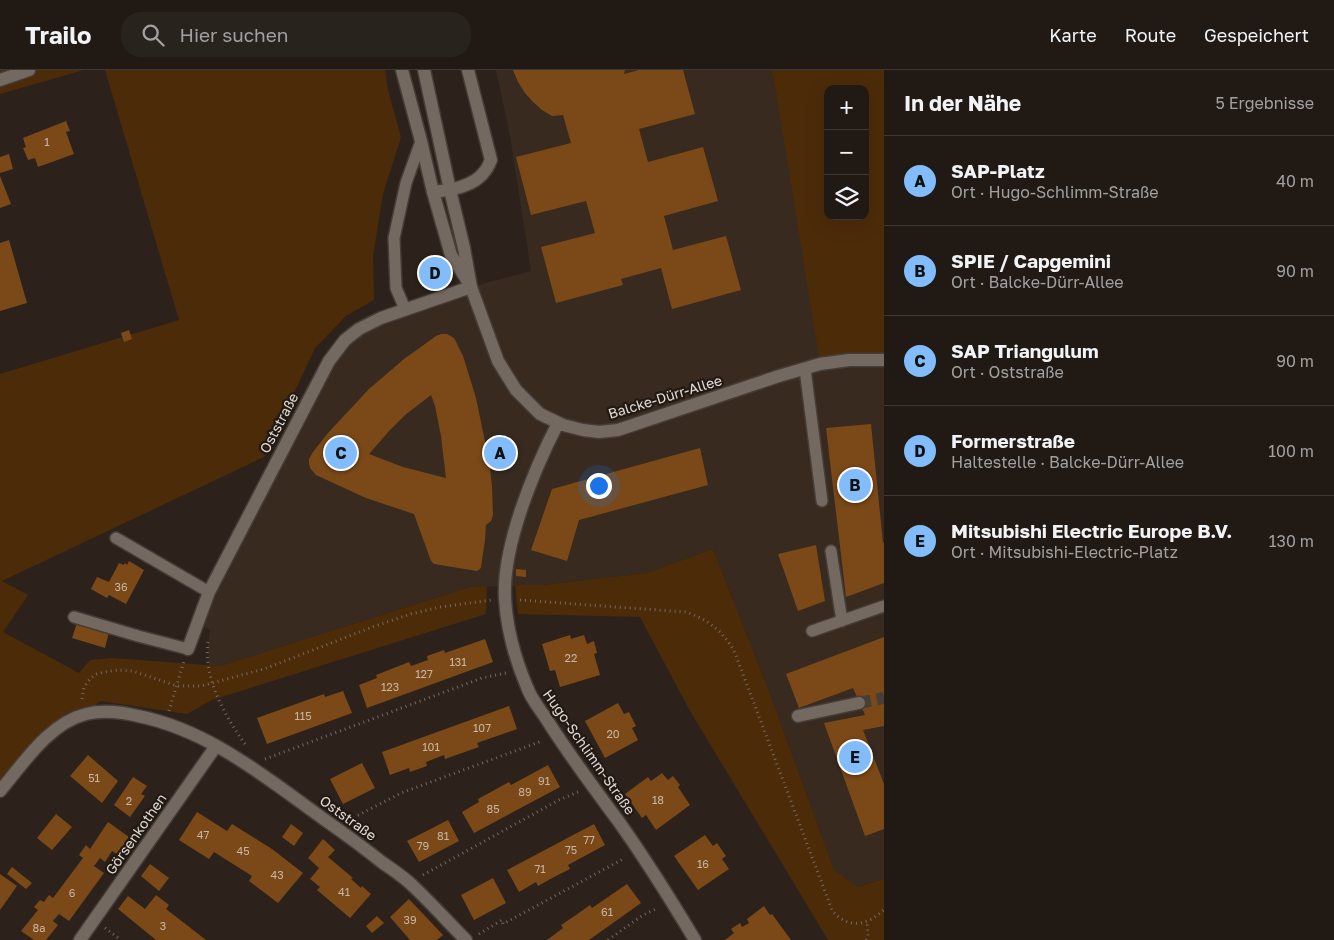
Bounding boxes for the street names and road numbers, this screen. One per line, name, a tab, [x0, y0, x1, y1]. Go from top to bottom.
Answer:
street label: Balcke-Dürr-Allee	[606, 371, 724, 422]
street label: Oststraße	[256, 390, 302, 456]
street label: Hugo-Schlimm-Straße	[540, 686, 639, 818]
street label: Görsenkothen	[101, 790, 170, 877]
street label: Oststraße	[317, 791, 380, 844]

